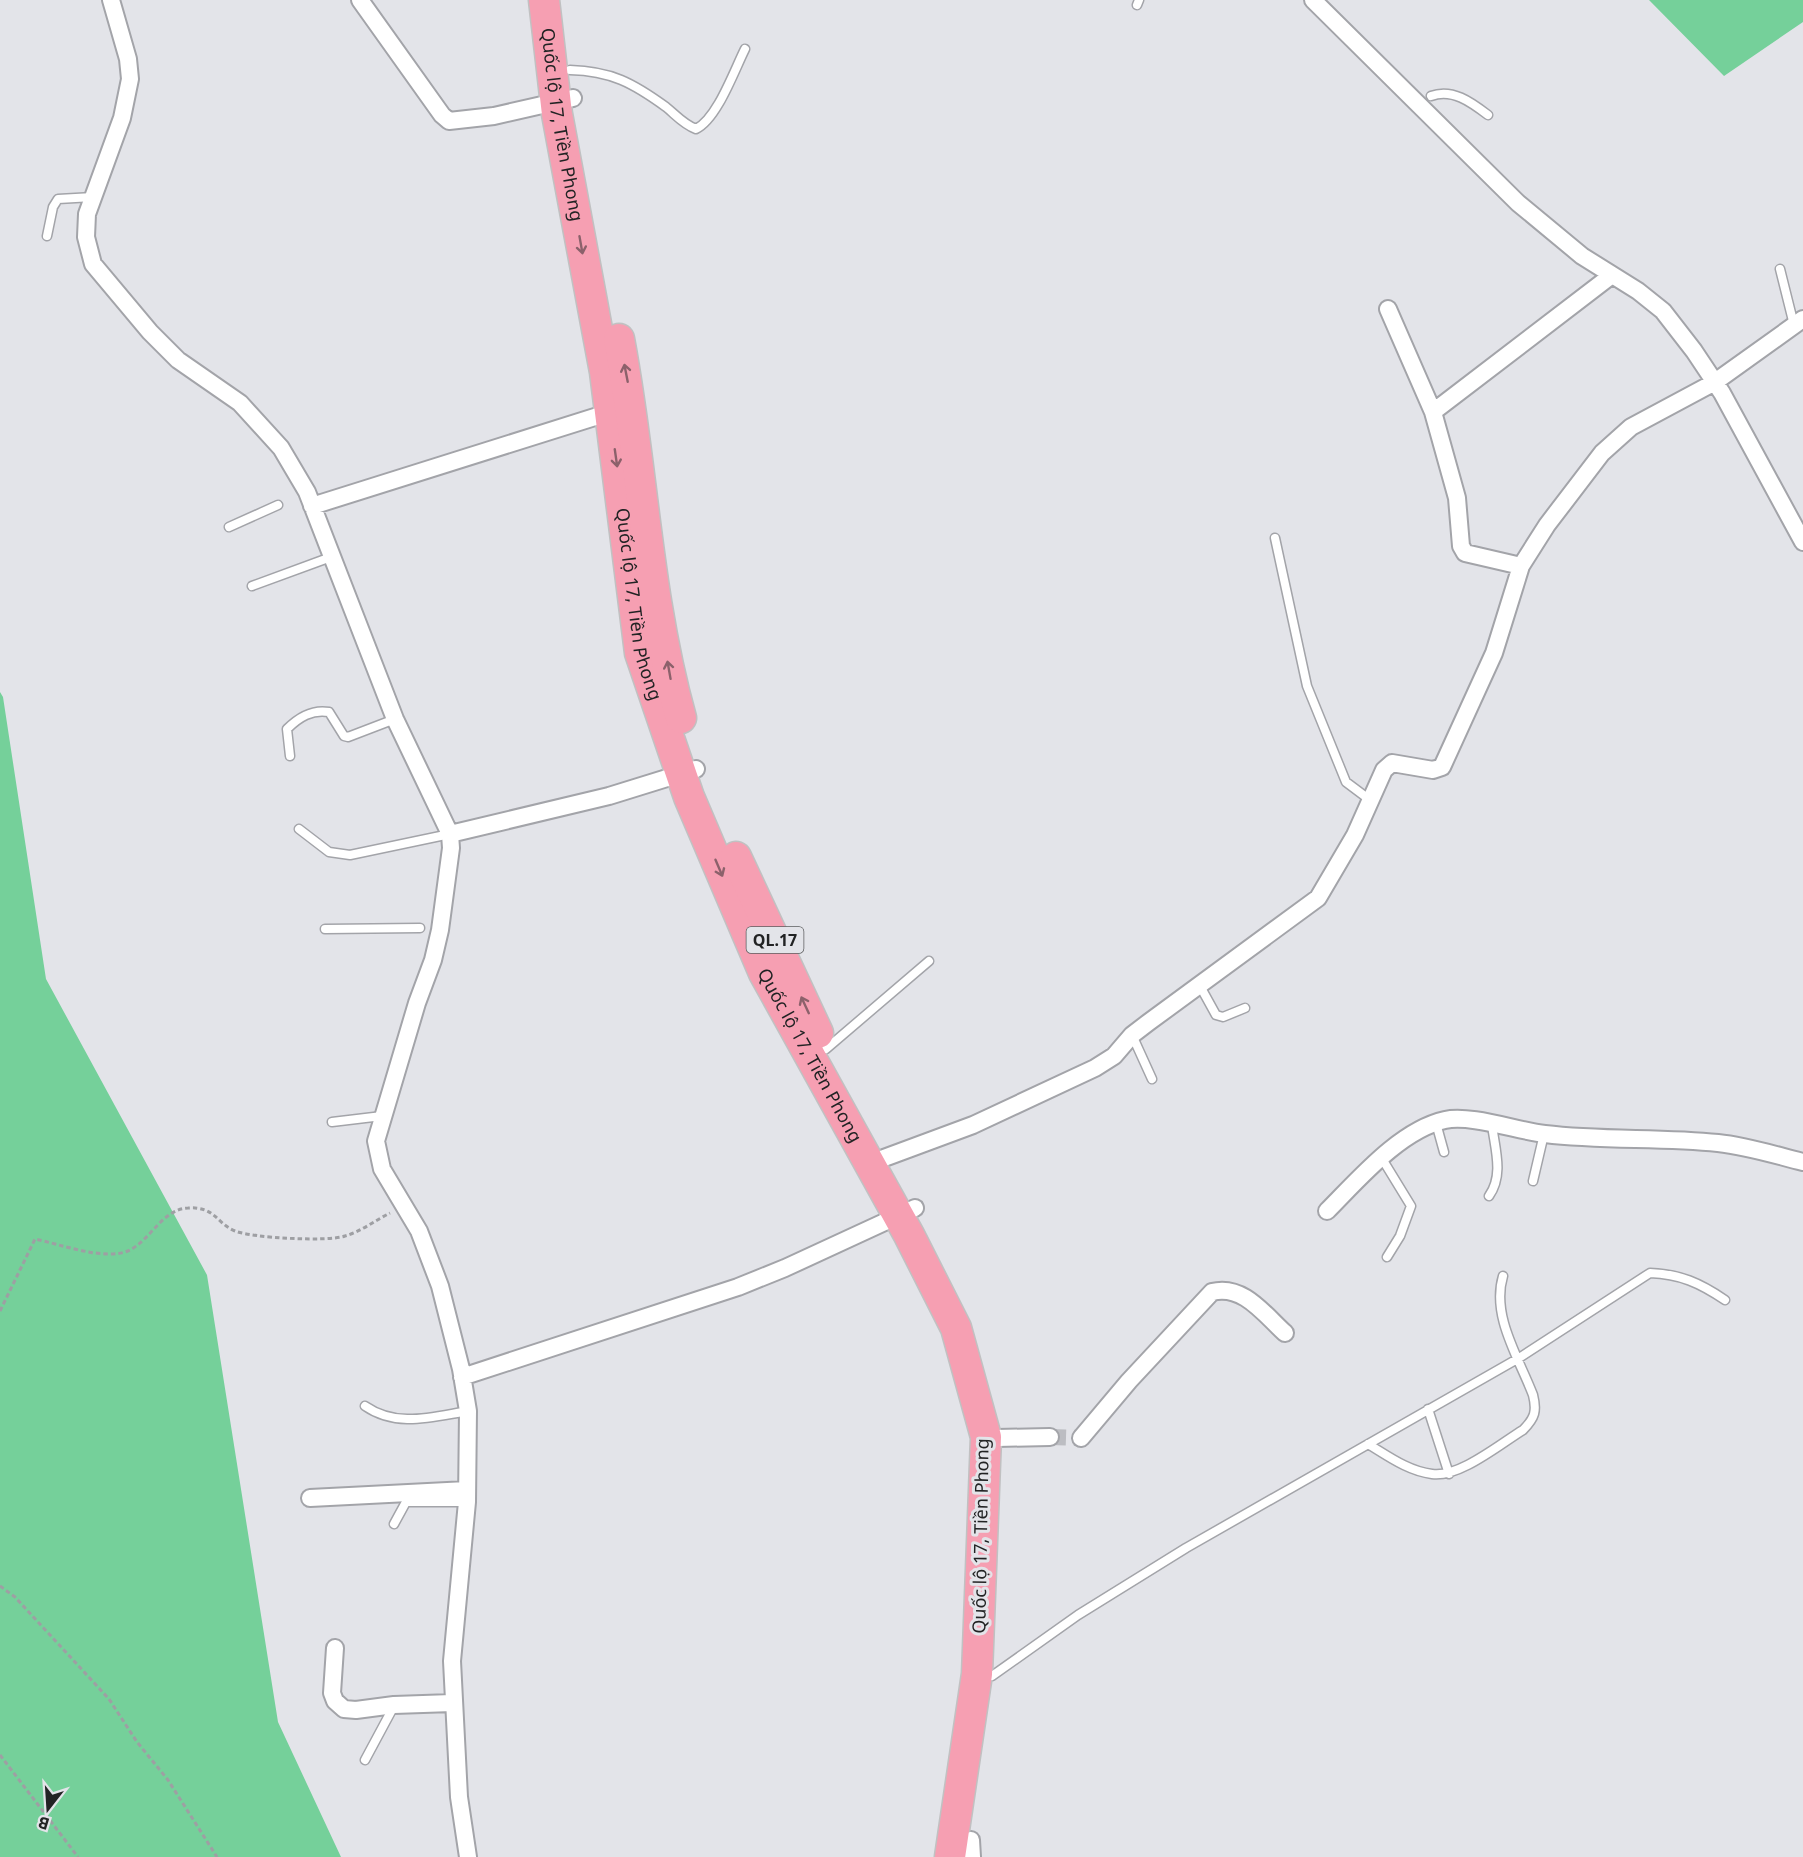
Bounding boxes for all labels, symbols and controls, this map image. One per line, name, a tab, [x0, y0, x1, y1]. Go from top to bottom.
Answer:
street label: Quốc lộ 17, Tiền Phong	[536, 27, 590, 223]
one-way arrow	[576, 234, 587, 254]
one-way arrow	[620, 364, 631, 383]
one-way arrow	[611, 447, 622, 467]
street label: Quốc lộ 17, Tiền Phong	[611, 506, 668, 703]
one-way arrow	[663, 660, 674, 680]
one-way arrow	[714, 858, 726, 876]
road number: QL.17	[746, 927, 804, 953]
street label: Quốc lộ 17, Tiền Phong	[753, 964, 868, 1146]
one-way arrow	[799, 996, 811, 1014]
street label: Quốc lộ 17, Tiền Phong	[966, 1438, 994, 1634]
north arrow	[18, 1779, 78, 1839]
text: B	[35, 1811, 52, 1835]

